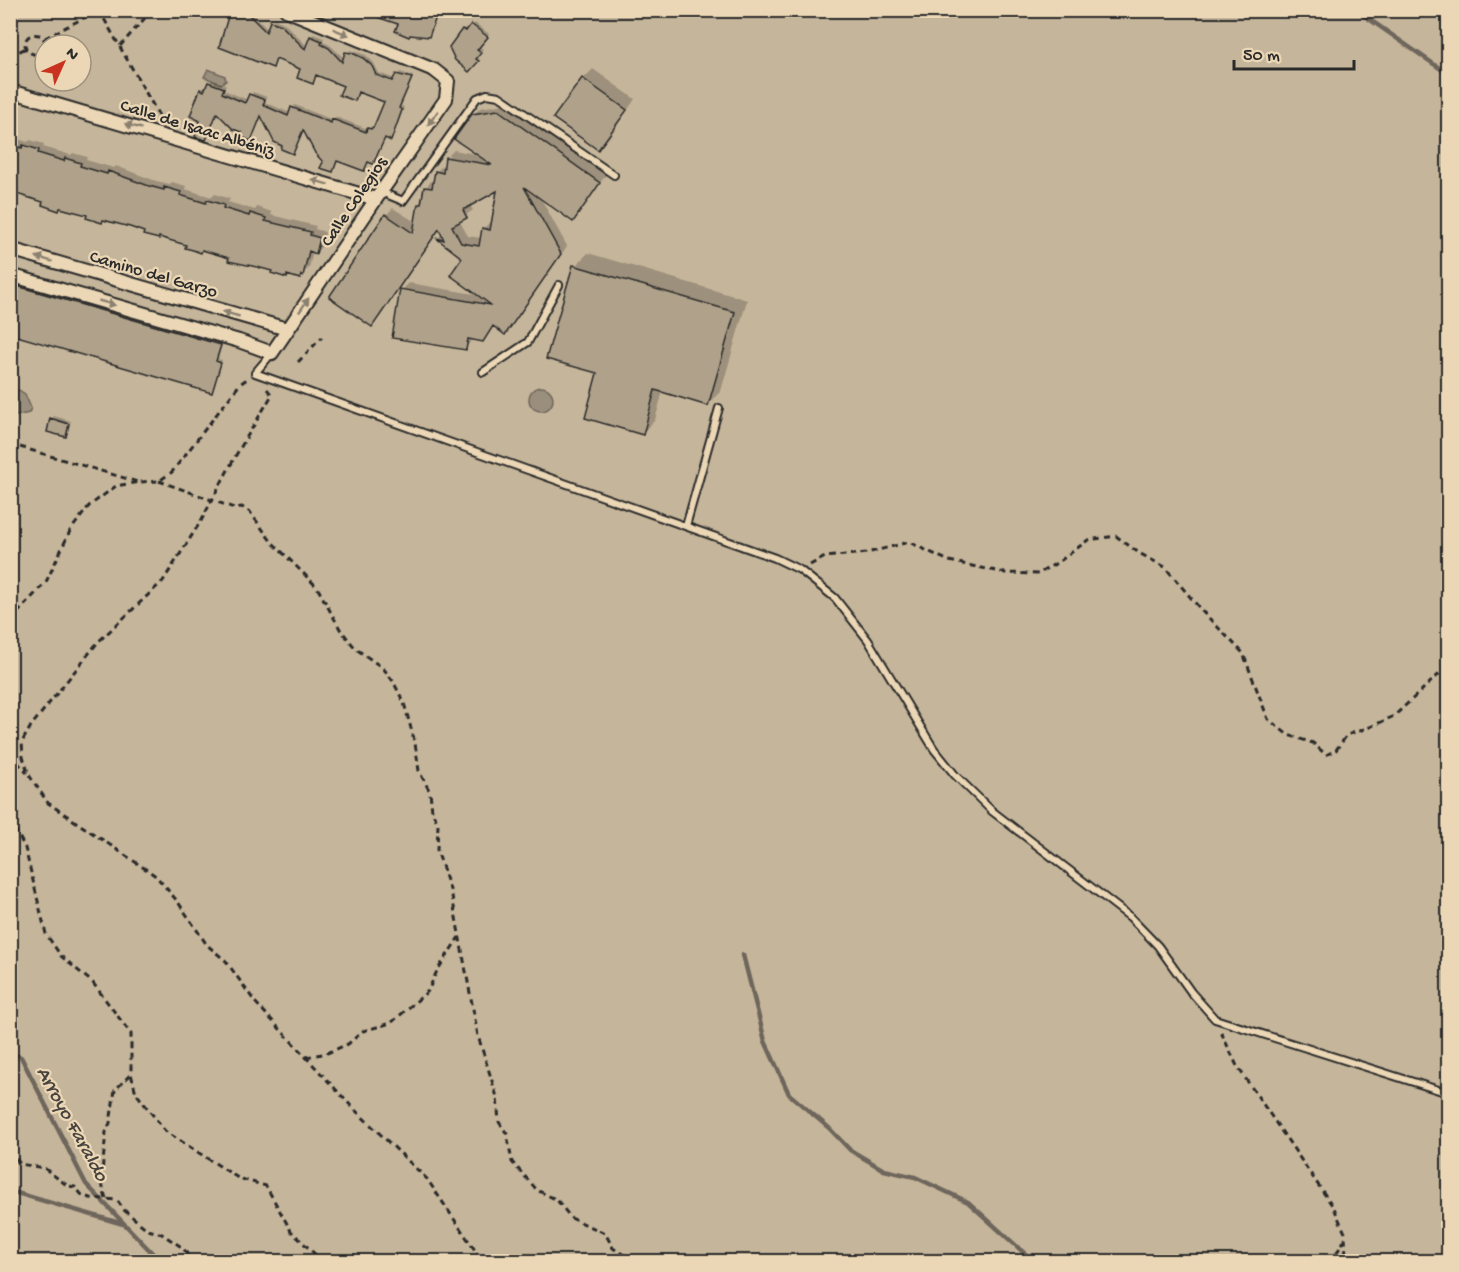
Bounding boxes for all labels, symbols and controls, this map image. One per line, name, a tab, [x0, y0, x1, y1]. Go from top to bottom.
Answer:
one-way arrow	[332, 27, 350, 37]
north arrow	[33, 33, 93, 93]
scale bar	[1234, 33, 1354, 71]
text: N	[61, 44, 82, 66]
text: 50 m	[1243, 46, 1280, 67]
street label: Calle de Isaac Albéniz	[117, 96, 278, 163]
one-way arrow	[427, 109, 439, 125]
one-way arrow	[124, 121, 142, 130]
street label: Calle Colegios	[317, 152, 394, 251]
one-way arrow	[311, 177, 329, 186]
street label: Camino del Garzo	[87, 247, 219, 304]
one-way arrow	[35, 254, 53, 263]
one-way arrow	[299, 296, 310, 313]
one-way arrow	[98, 299, 116, 308]
one-way arrow	[222, 309, 240, 318]
water label: Arroyo Faraldo	[30, 1063, 113, 1187]

